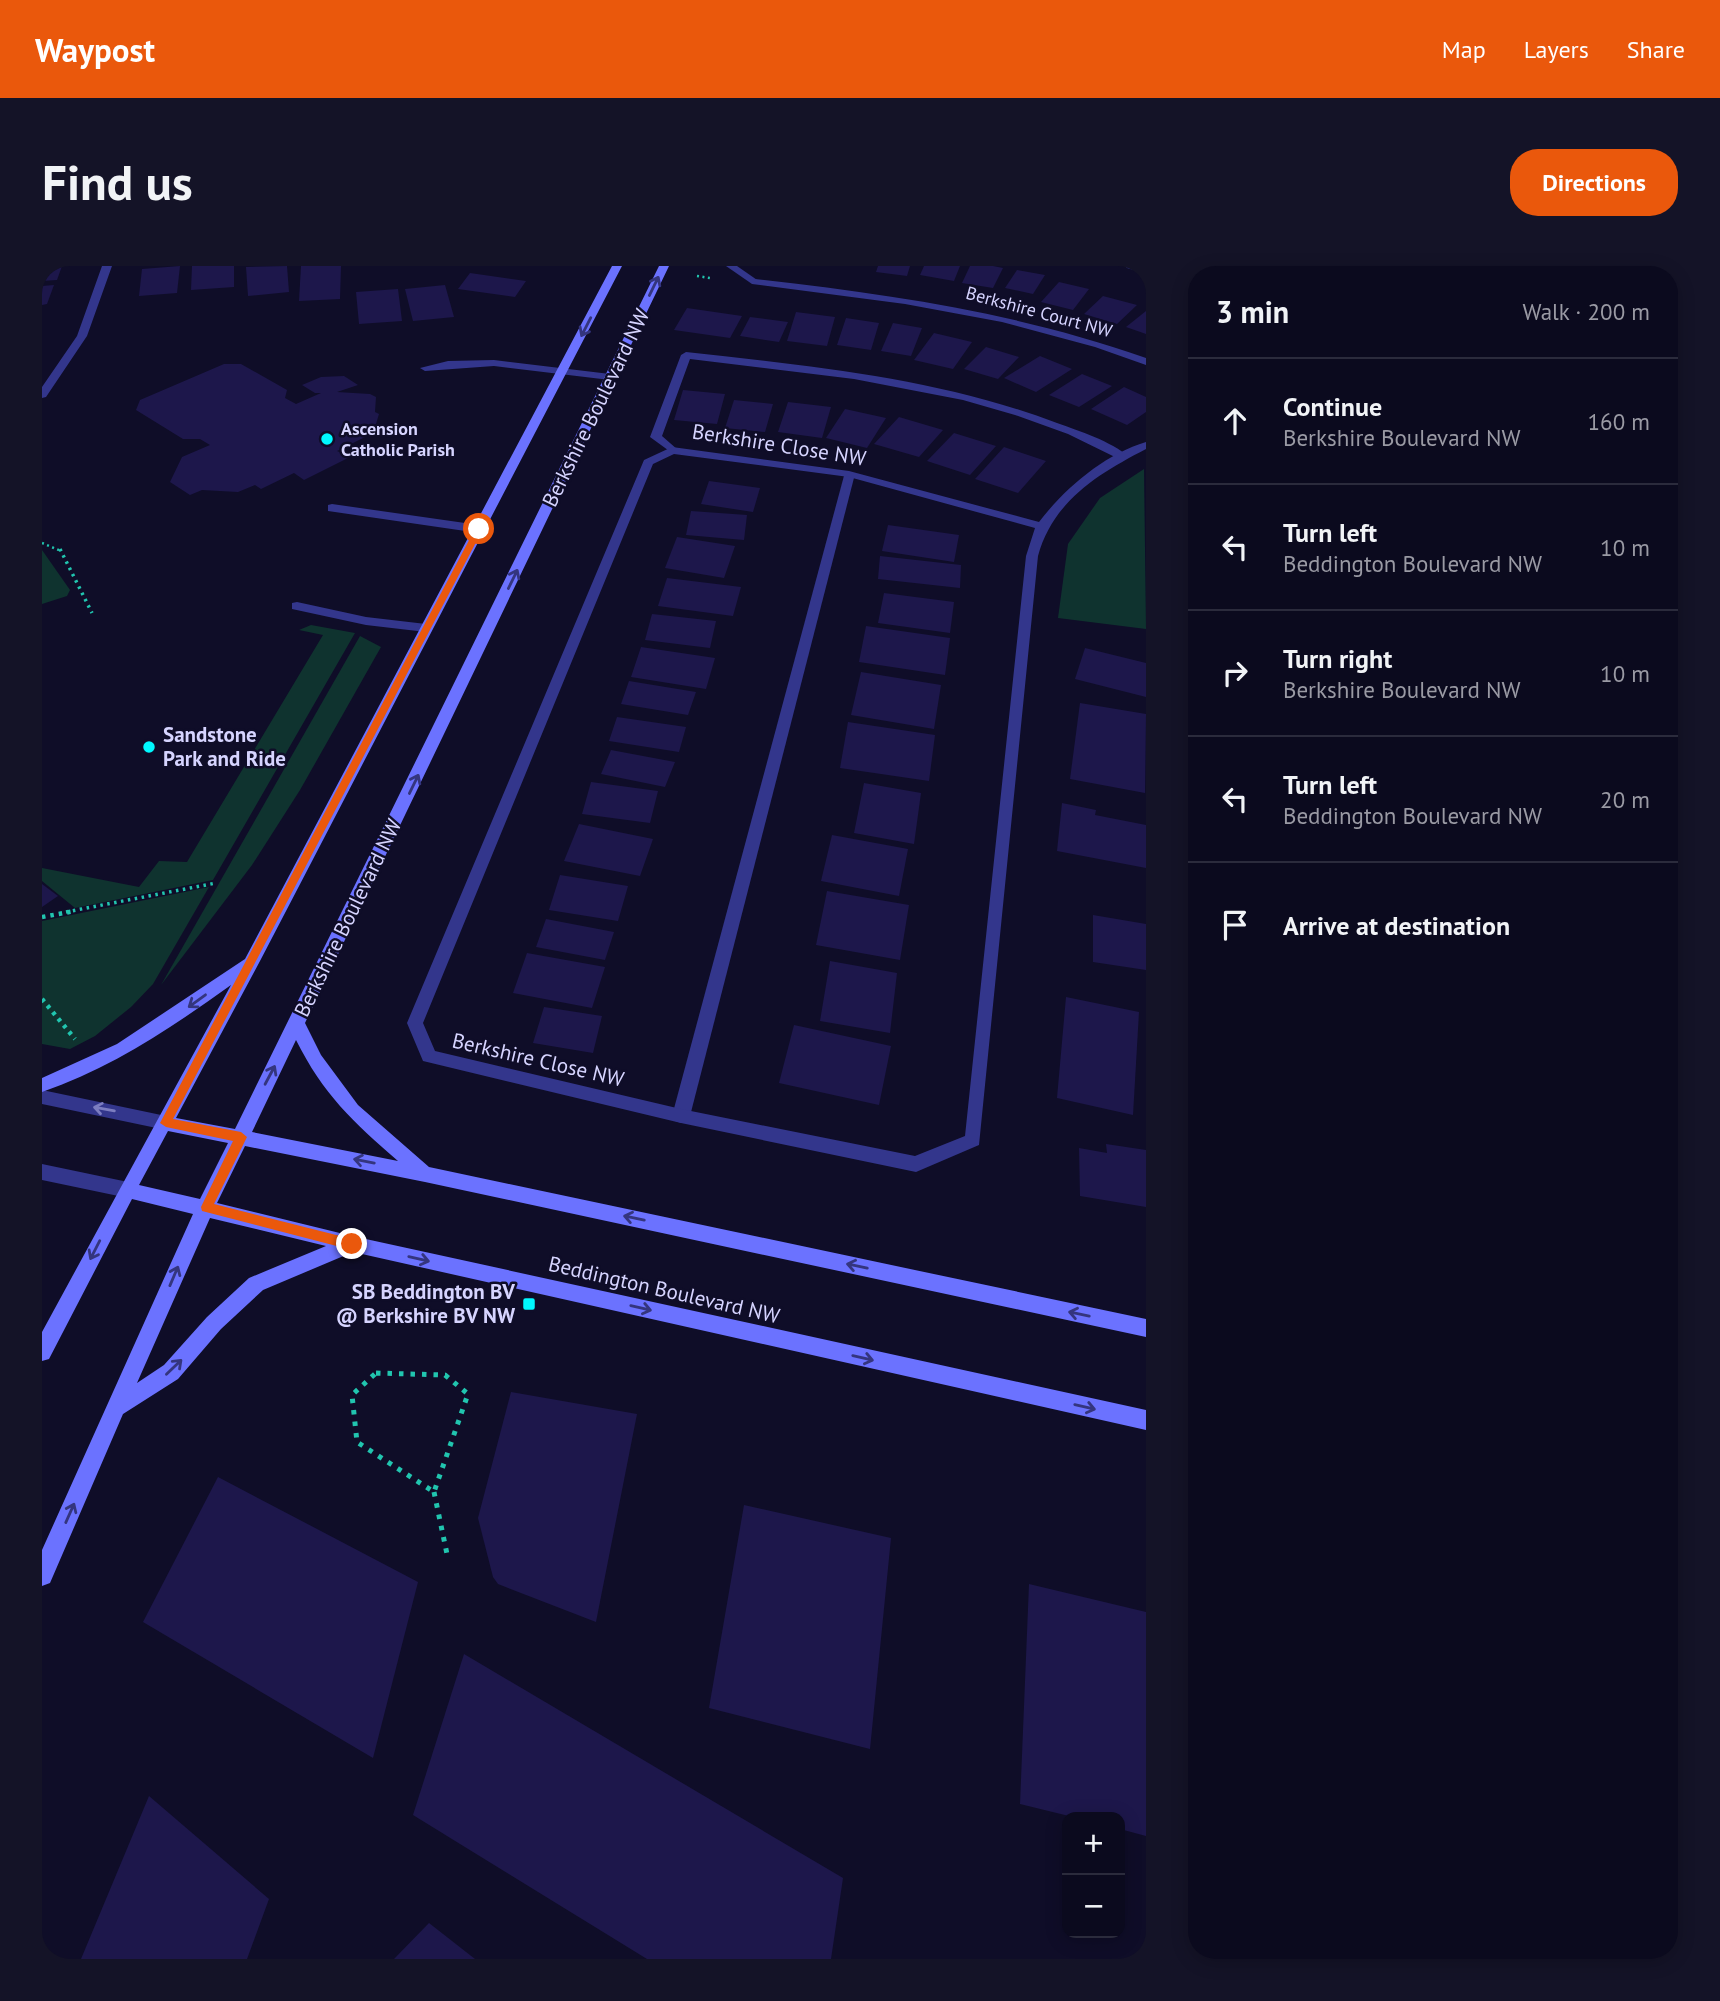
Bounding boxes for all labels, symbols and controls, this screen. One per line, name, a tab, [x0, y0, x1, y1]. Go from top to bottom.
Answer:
text: Waypost	[35, 28, 155, 71]
text: Map	[1442, 34, 1486, 65]
text: Layers	[1524, 34, 1589, 65]
text: Share	[1627, 34, 1685, 65]
button: Directions	[1510, 149, 1678, 216]
text: Find us	[42, 150, 193, 214]
one-way arrow	[648, 276, 661, 297]
street label: Berkshire Court NW	[964, 281, 1115, 342]
text: 3 min	[1216, 292, 1289, 331]
text: Walk · 200 m	[1523, 297, 1650, 326]
street label: Berkshire Boulevard NW	[536, 304, 655, 511]
one-way arrow	[578, 316, 592, 337]
text: Continue	[1283, 390, 1382, 423]
icon: ahead	[1216, 402, 1254, 440]
text: 160 m	[1588, 407, 1650, 436]
place label: Ascension Catholic Parish	[341, 417, 455, 461]
street label: Berkshire Close NW	[690, 417, 868, 472]
text: Berkshire Boulevard NW	[1283, 423, 1520, 452]
marker: Ascension Catholic Parish	[319, 431, 335, 447]
route start	[463, 513, 494, 544]
text: Turn left	[1283, 516, 1377, 549]
icon: left	[1216, 528, 1254, 566]
text: 10 m	[1600, 533, 1650, 562]
text: Beddington Boulevard NW	[1283, 549, 1542, 578]
one-way arrow	[507, 569, 521, 590]
text: Turn right	[1283, 642, 1392, 675]
icon: right	[1216, 654, 1254, 692]
text: 10 m	[1600, 659, 1650, 688]
text: Berkshire Boulevard NW	[1283, 675, 1520, 704]
place label: Sandstone Park and Ride	[163, 721, 286, 772]
marker: Sandstone Park and Ride	[141, 739, 157, 755]
text: Turn left	[1283, 768, 1377, 801]
one-way arrow	[407, 774, 421, 795]
icon: left	[1216, 780, 1254, 818]
text: 20 m	[1600, 785, 1650, 814]
text: Beddington Boulevard NW	[1283, 801, 1542, 830]
street label: Berkshire Boulevard NW	[288, 814, 407, 1021]
icon: arrive	[1216, 906, 1254, 944]
text: Arrive at destination	[1283, 909, 1510, 942]
one-way arrow	[188, 993, 207, 1008]
street label: Berkshire Close NW	[450, 1027, 627, 1093]
one-way arrow	[263, 1066, 277, 1086]
one-way arrow	[93, 1101, 116, 1115]
one-way arrow	[353, 1154, 376, 1168]
one-way arrow	[623, 1211, 646, 1225]
route end	[336, 1228, 367, 1259]
one-way arrow	[87, 1239, 101, 1259]
street label: Beddington Boulevard NW	[546, 1250, 783, 1329]
one-way arrow	[407, 1253, 430, 1266]
one-way arrow	[846, 1259, 869, 1273]
one-way arrow	[168, 1266, 181, 1287]
place label: SB Beddington BV @ Berkshire BV NW	[336, 1278, 516, 1329]
marker: SB Beddington BV @ Berkshire BV NW	[521, 1296, 537, 1312]
one-way arrow	[629, 1302, 652, 1316]
one-way arrow	[1068, 1306, 1091, 1320]
one-way arrow	[851, 1351, 874, 1365]
one-way arrow	[165, 1359, 182, 1376]
one-way arrow	[1073, 1401, 1096, 1414]
one-way arrow	[64, 1503, 77, 1524]
map controls	[1062, 1812, 1125, 1938]
button: +	[1062, 1812, 1125, 1875]
button: −	[1062, 1875, 1125, 1938]

